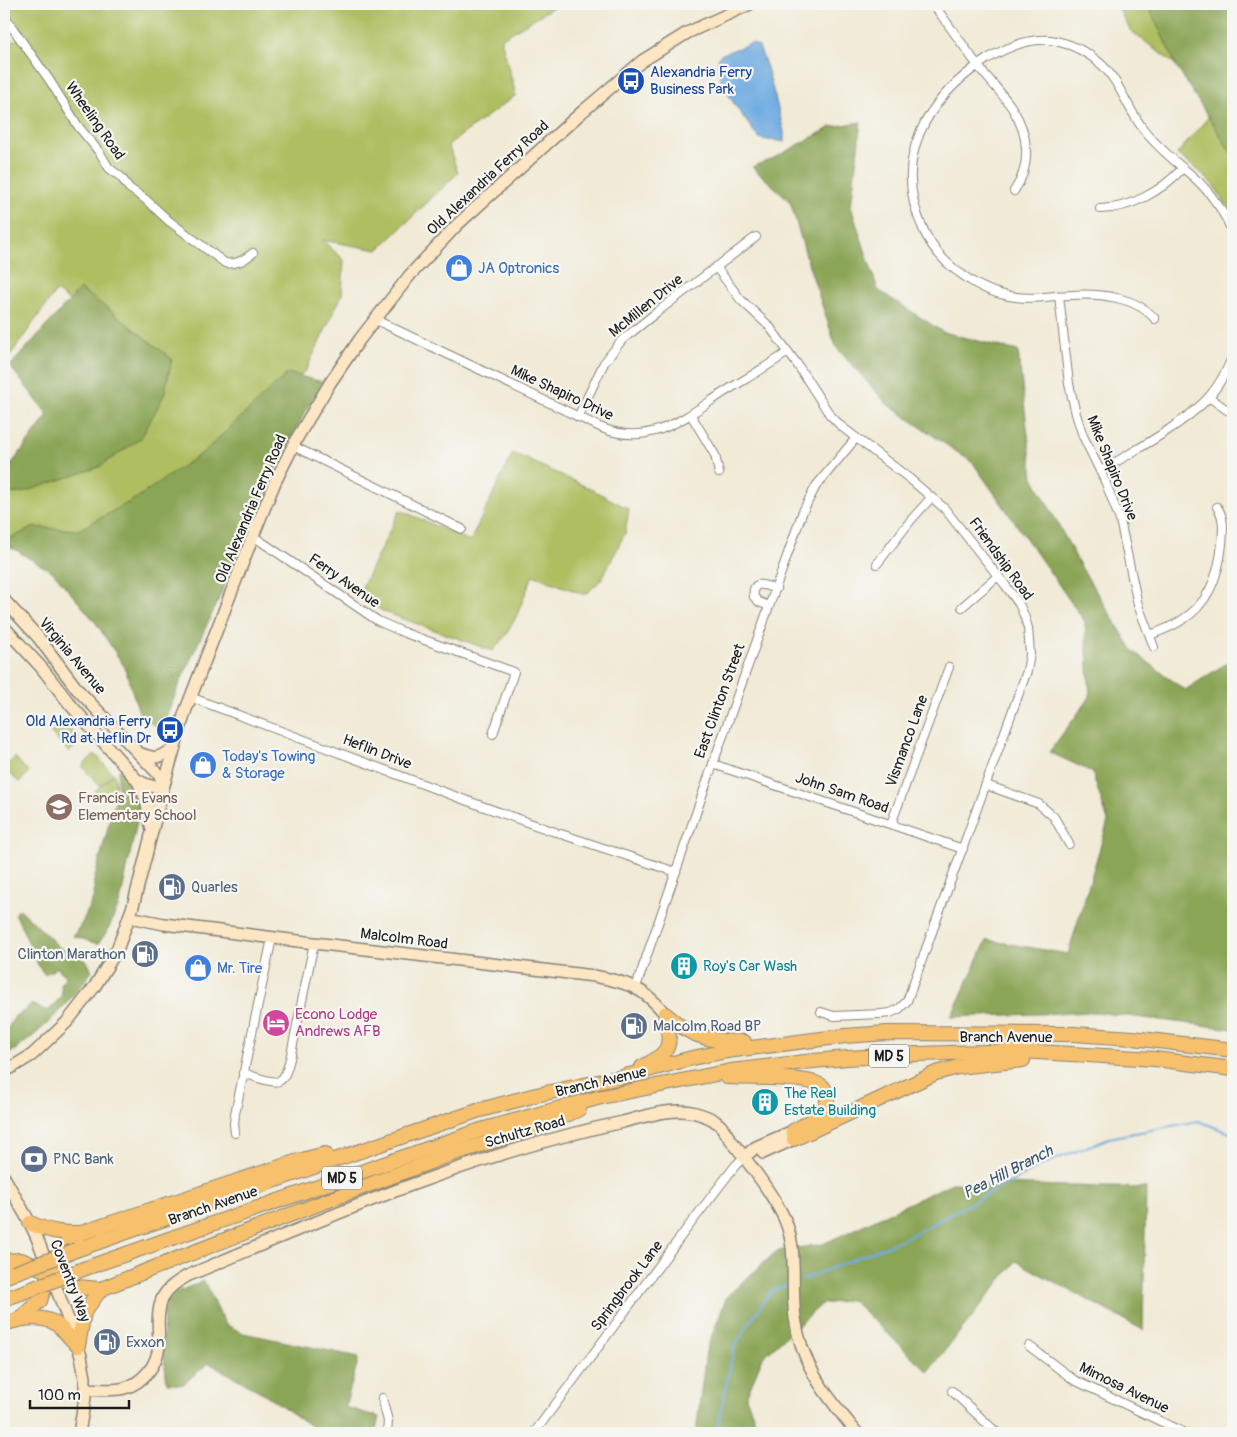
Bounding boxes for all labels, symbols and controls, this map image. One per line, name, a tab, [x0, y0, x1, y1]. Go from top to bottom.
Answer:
place label: Alexandria Ferry Business Park	[650, 63, 753, 99]
bus stop icon: Alexandria Ferry Business Park	[616, 66, 646, 96]
street label: Wheeling Road	[61, 78, 129, 164]
street label: Old Alexandria Ferry Road	[423, 117, 553, 239]
shop icon: JA Optronics	[444, 253, 474, 283]
place label: JA Optronics	[478, 259, 560, 278]
street label: McMillen Drive	[605, 270, 687, 342]
street label: Mike Shapiro Drive	[508, 361, 617, 425]
street label: Mike Shapiro Drive	[1082, 413, 1142, 524]
street label: Old Alexandria Ferry Road	[211, 432, 291, 586]
street label: Friendship Road	[965, 514, 1037, 604]
street label: Ferry Avenue	[305, 550, 384, 613]
street label: Virginia Avenue	[34, 614, 110, 699]
street label: East Clinton Street	[690, 640, 750, 761]
street label: Vismanco Lane	[882, 692, 933, 790]
place label: Old Alexandria Ferry Rd at Heflin Dr	[25, 712, 152, 748]
bus stop icon: Old Alexandria Ferry Rd at Heflin Dr	[155, 715, 185, 745]
street label: Heflin Drive	[340, 730, 415, 774]
place label: Today's Towing & Storage	[222, 747, 315, 783]
shop icon: Today's Towing & Storage	[188, 750, 218, 780]
street label: John Sam Road	[793, 768, 891, 818]
place label: Francis T. Evans Elementary School	[78, 789, 197, 825]
school or university icon: Francis T. Evans Elementary School	[44, 792, 74, 822]
fuel station icon: Quarles	[157, 872, 187, 902]
place label: Quarles	[191, 878, 238, 897]
street label: Malcolm Road	[359, 924, 449, 954]
fuel station icon: Clinton Marathon	[130, 939, 160, 969]
place label: Clinton Marathon	[17, 945, 126, 964]
building icon: Roy's Car Wash	[669, 951, 699, 981]
shop icon: Mr. Tire	[183, 953, 213, 983]
place label: Roy's Car Wash	[703, 957, 797, 976]
place label: Mr. Tire	[217, 959, 263, 978]
place label: Econo Lodge Andrews AFB	[295, 1005, 380, 1041]
hotel icon: Econo Lodge Andrews AFB	[261, 1008, 291, 1038]
fuel station icon: Malcolm Road BP	[619, 1011, 649, 1041]
place label: Malcolm Road BP	[653, 1017, 761, 1036]
street label: Branch Avenue	[960, 1028, 1053, 1047]
road number: MD 5	[869, 1044, 909, 1068]
street label: Branch Avenue	[554, 1062, 649, 1102]
place label: The Real Estate Building	[784, 1084, 876, 1120]
building icon: The Real Estate Building	[750, 1087, 780, 1117]
street label: Schultz Road	[483, 1111, 567, 1153]
water label: Pea Hill Branch	[960, 1140, 1058, 1203]
bank icon: PNC Bank	[19, 1144, 49, 1174]
place label: PNC Bank	[53, 1150, 114, 1169]
road number: MD 5	[322, 1166, 362, 1190]
street label: Branch Avenue	[166, 1182, 261, 1230]
street label: Springbrook Lane	[587, 1236, 668, 1335]
street label: Coventry Way	[46, 1237, 95, 1325]
fuel station icon: Exxon	[92, 1327, 122, 1357]
place label: Exxon	[126, 1333, 164, 1352]
street label: Mimosa Avenue	[1076, 1358, 1173, 1418]
scale bar	[30, 1377, 129, 1409]
text: 100 m	[38, 1386, 81, 1405]

